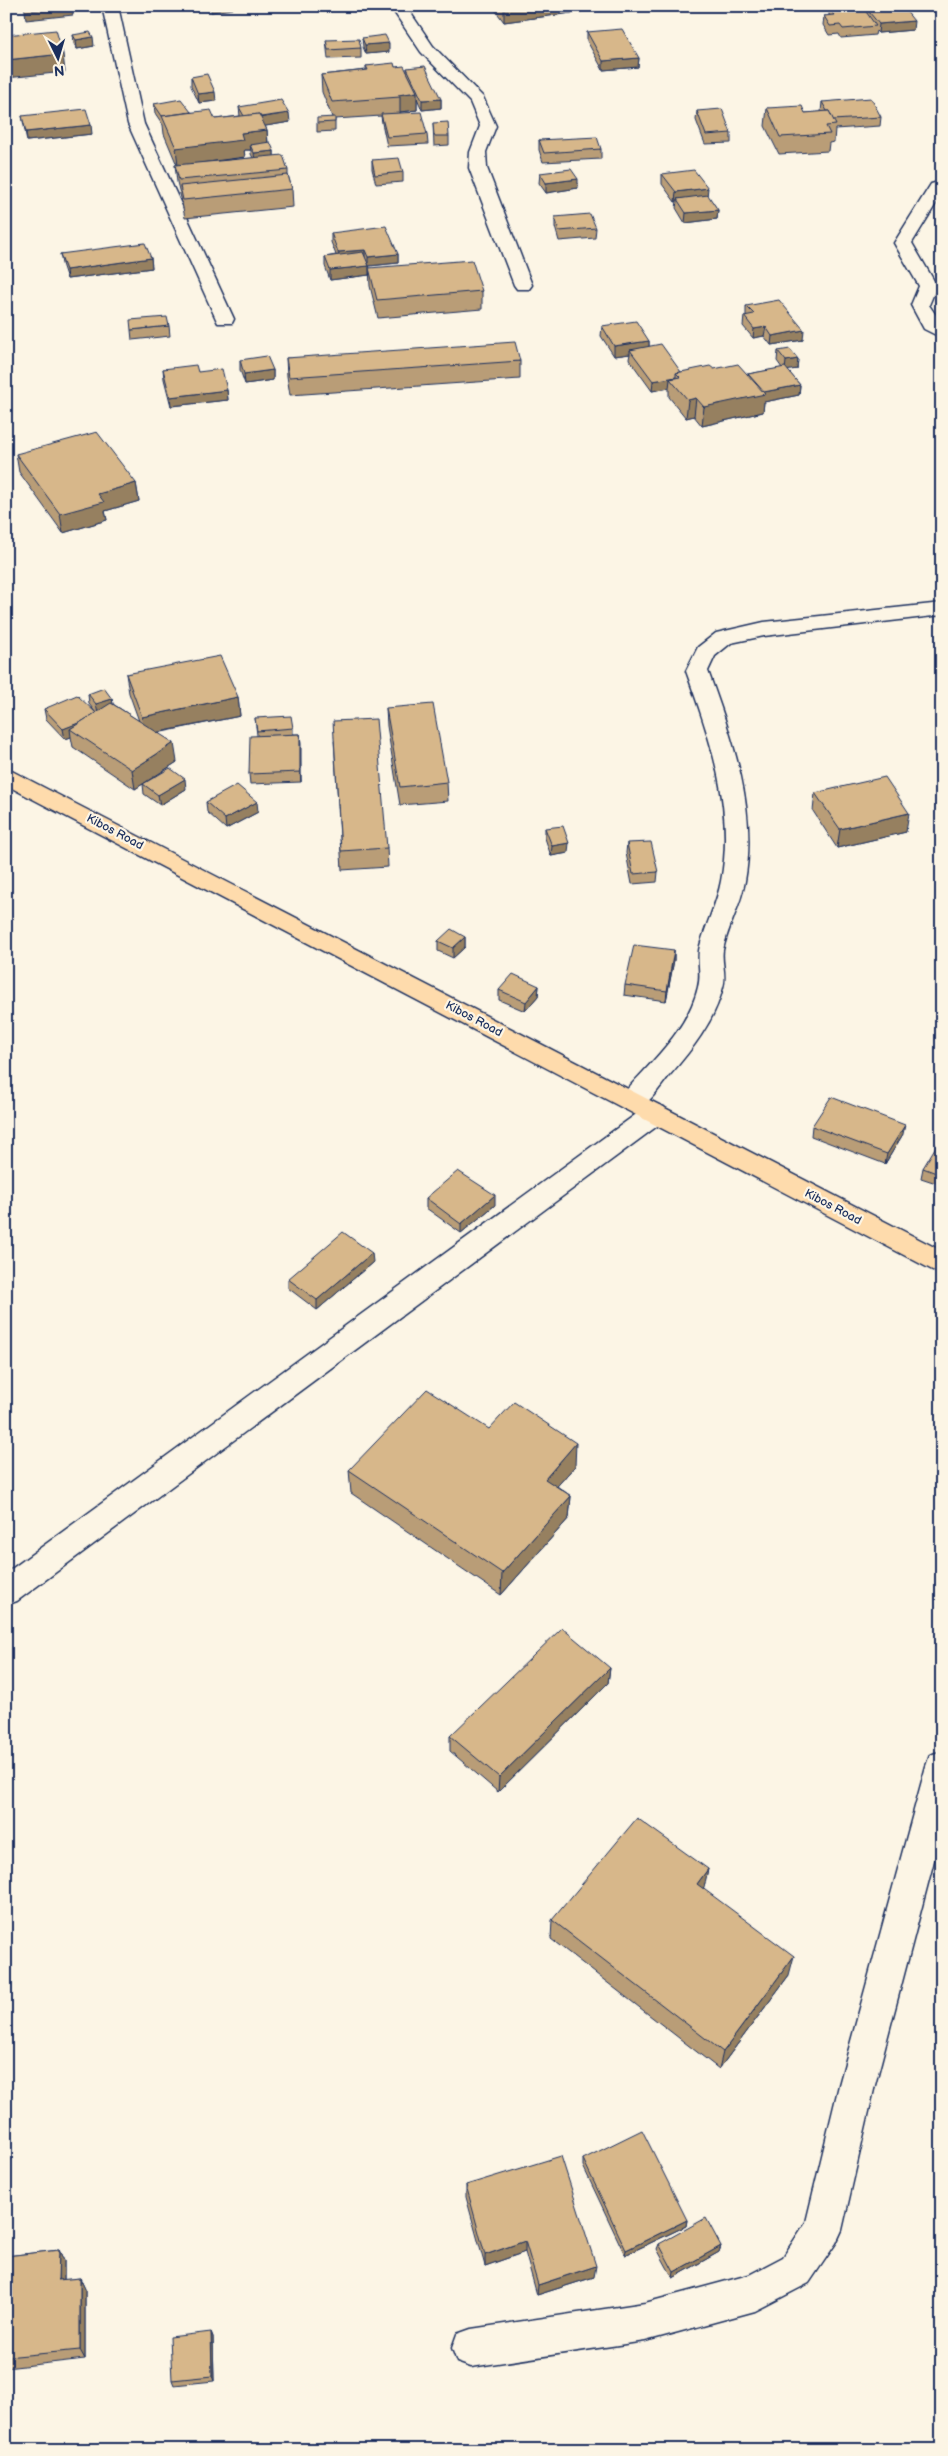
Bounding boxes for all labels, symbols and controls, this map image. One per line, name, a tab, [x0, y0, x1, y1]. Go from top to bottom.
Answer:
north arrow	[32, 32, 82, 82]
text: N	[53, 62, 65, 79]
street label: Kibos Road	[84, 811, 146, 853]
street label: Kibos Road	[443, 998, 505, 1040]
street label: Kibos Road	[802, 1186, 864, 1228]

